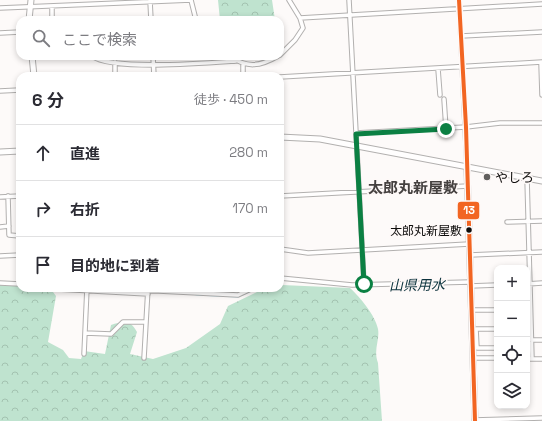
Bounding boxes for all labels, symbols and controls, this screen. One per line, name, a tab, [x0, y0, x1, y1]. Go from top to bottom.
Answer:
search box	[16, 16, 284, 60]
icon: search	[30, 27, 52, 49]
text: ここで検索	[62, 30, 137, 49]
text: 6 分	[32, 89, 64, 111]
text: 徒歩 · 450 m	[194, 91, 268, 108]
route end	[437, 120, 455, 138]
icon: ahead	[32, 142, 54, 164]
text: 直進	[70, 144, 100, 163]
text: 280 m	[229, 144, 268, 161]
place label: やしろ	[495, 169, 534, 186]
marker: やしろ	[482, 172, 492, 182]
district label: 太郎丸新屋敷	[368, 178, 458, 197]
icon: right	[32, 198, 54, 220]
text: 右折	[70, 200, 100, 219]
text: 170 m	[232, 200, 268, 217]
line badge: 13	[457, 201, 480, 220]
text: 13	[463, 203, 475, 217]
place label: 太郎丸新屋敷	[390, 223, 462, 239]
marker: 太郎丸新屋敷	[464, 225, 474, 235]
icon: arrive	[32, 254, 54, 276]
text: 目的地に到着	[70, 256, 160, 275]
map controls	[494, 265, 530, 409]
button: +	[494, 265, 530, 301]
route start	[355, 275, 373, 293]
water label: 山県用水	[389, 275, 447, 294]
button: −	[494, 301, 530, 337]
button: locate	[494, 337, 530, 373]
button: layers	[494, 373, 530, 409]

